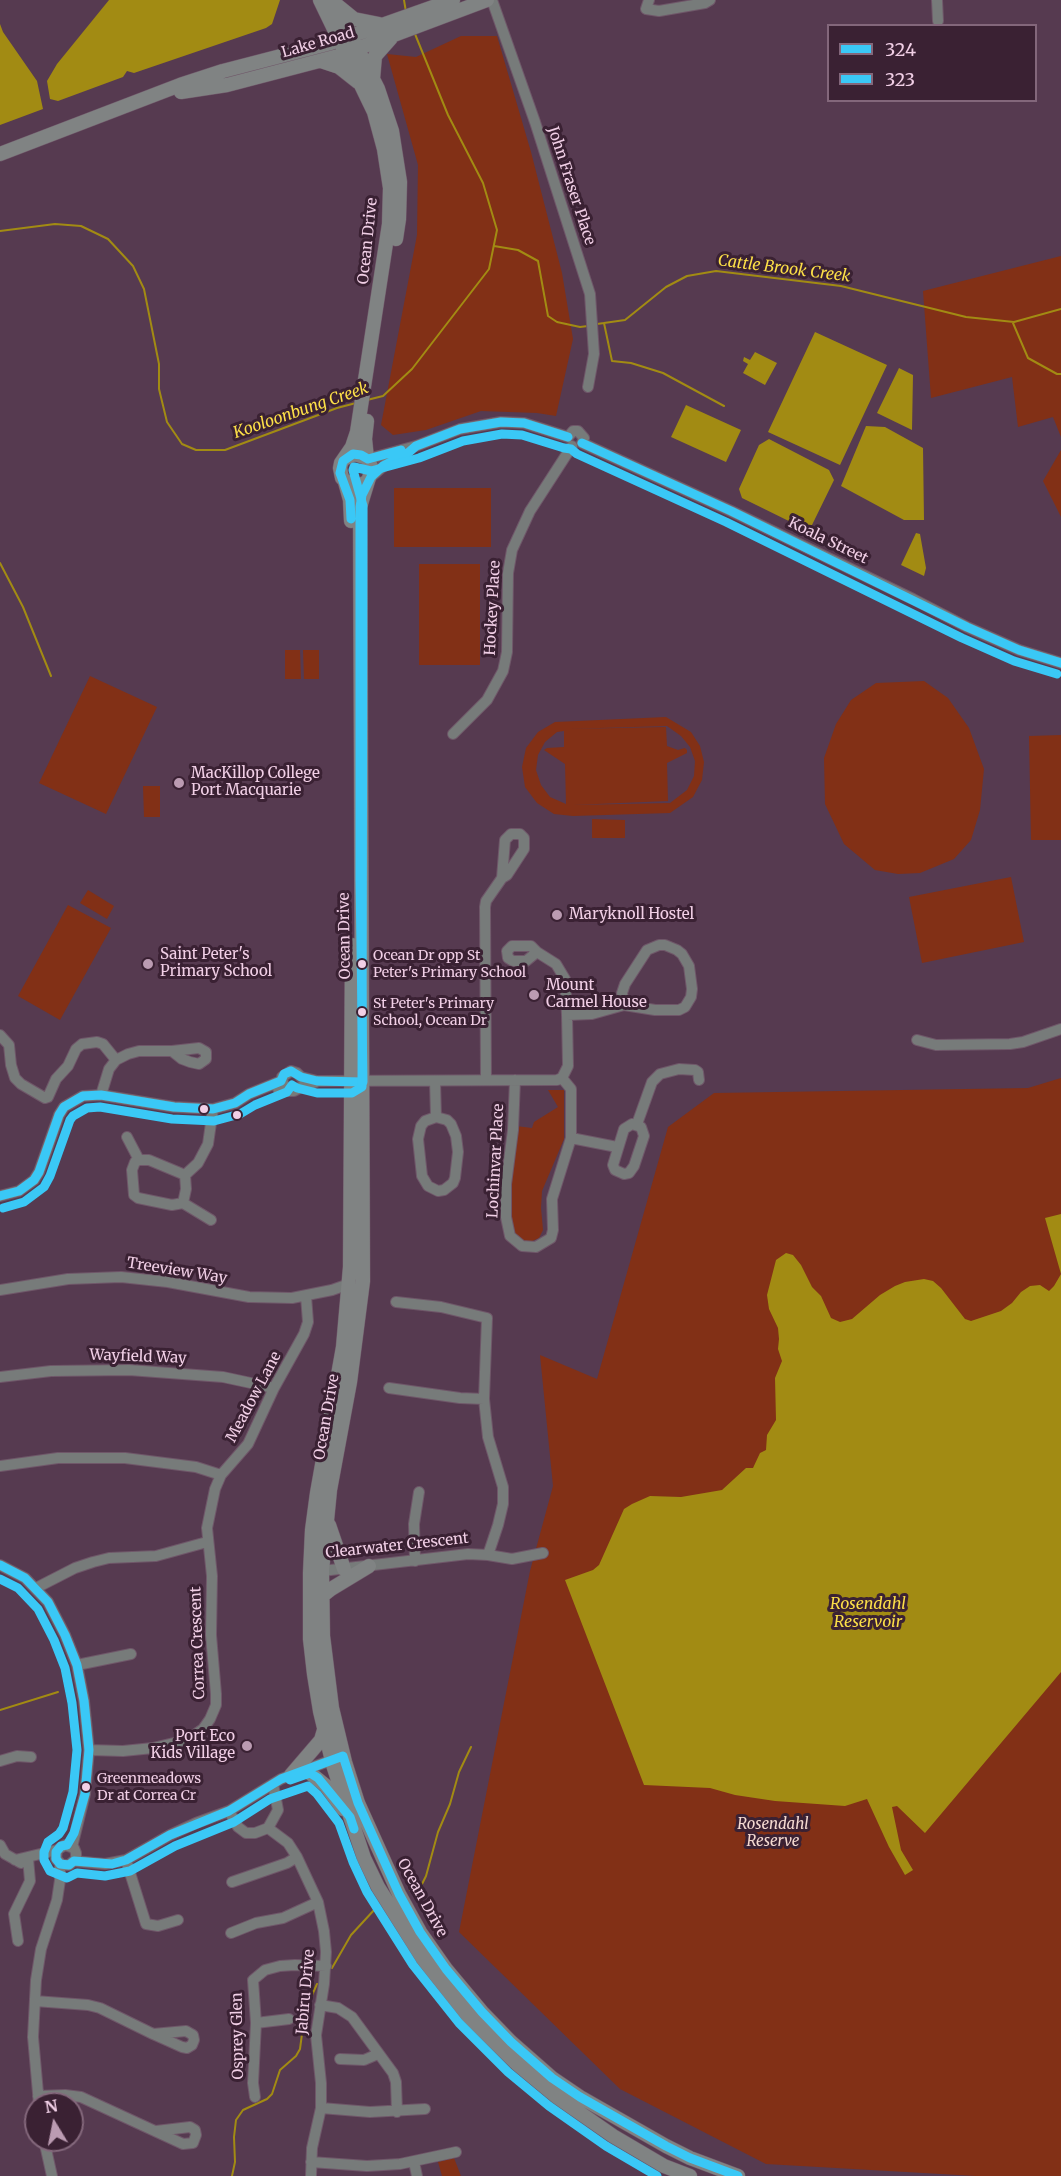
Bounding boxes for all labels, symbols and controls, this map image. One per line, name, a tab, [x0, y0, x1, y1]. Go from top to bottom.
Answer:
street label: Lake Road	[280, 24, 356, 62]
legend	[827, 24, 1037, 102]
text: 324	[885, 38, 916, 61]
text: 323	[885, 68, 915, 91]
street label: John Fraser Place	[543, 124, 599, 248]
street label: Ocean Drive	[355, 197, 381, 285]
water label: Cattle Brook Creek	[717, 251, 851, 287]
water label: Kooloonbung Creek	[231, 379, 371, 443]
street label: Koala Street	[785, 514, 871, 568]
street label: Hockey Place	[482, 560, 504, 656]
place label: MacKillop College Port Macquarie	[191, 765, 320, 800]
marker: MacKillop College Port Macquarie	[172, 776, 186, 790]
street label: Ocean Drive	[335, 892, 355, 980]
place label: Maryknoll Hostel	[569, 906, 694, 924]
marker: Maryknoll Hostel	[550, 908, 564, 922]
place label: Saint Peter's Primary School	[160, 946, 272, 981]
place label: Ocean Dr opp St Peter's Primary School	[373, 948, 526, 981]
marker: Saint Peter's Primary School	[141, 957, 155, 971]
marker: Ocean Dr opp St Peter's Primary School	[356, 958, 368, 970]
place label: Mount Carmel House	[546, 977, 647, 1012]
marker: Mount Carmel House	[527, 988, 541, 1002]
place label: St Peter's Primary School, Ocean Dr	[373, 996, 494, 1028]
marker: St Peter's Primary School, Ocean Dr	[356, 1006, 368, 1018]
unlabelled marker	[198, 1103, 210, 1115]
street label: Lochinvar Place	[484, 1103, 508, 1219]
unlabelled marker	[231, 1109, 243, 1121]
street label: Treeview Way	[126, 1254, 228, 1288]
street label: Wayfield Way	[89, 1346, 187, 1368]
street label: Meadow Lane	[223, 1348, 285, 1446]
street label: Ocean Drive	[311, 1373, 343, 1461]
street label: Clearwater Crescent	[325, 1530, 469, 1562]
street label: Correa Crescent	[187, 1586, 209, 1700]
water label: Rosendahl Reservoir	[830, 1594, 906, 1632]
place label: Port Eco Kids Village	[151, 1728, 235, 1763]
marker: Port Eco Kids Village	[240, 1739, 254, 1753]
place label: Greenmeadows Dr at Correa Cr	[97, 1771, 201, 1804]
marker: Greenmeadows Dr at Correa Cr	[80, 1781, 92, 1793]
park label: Rosendahl Reserve	[737, 1816, 809, 1851]
street label: Ocean Drive	[393, 1856, 451, 1940]
street label: Jabiru Drive	[293, 1949, 319, 2035]
street label: Osprey Glen	[228, 1992, 248, 2080]
north arrow	[24, 2092, 84, 2152]
text: N	[43, 2095, 59, 2117]

